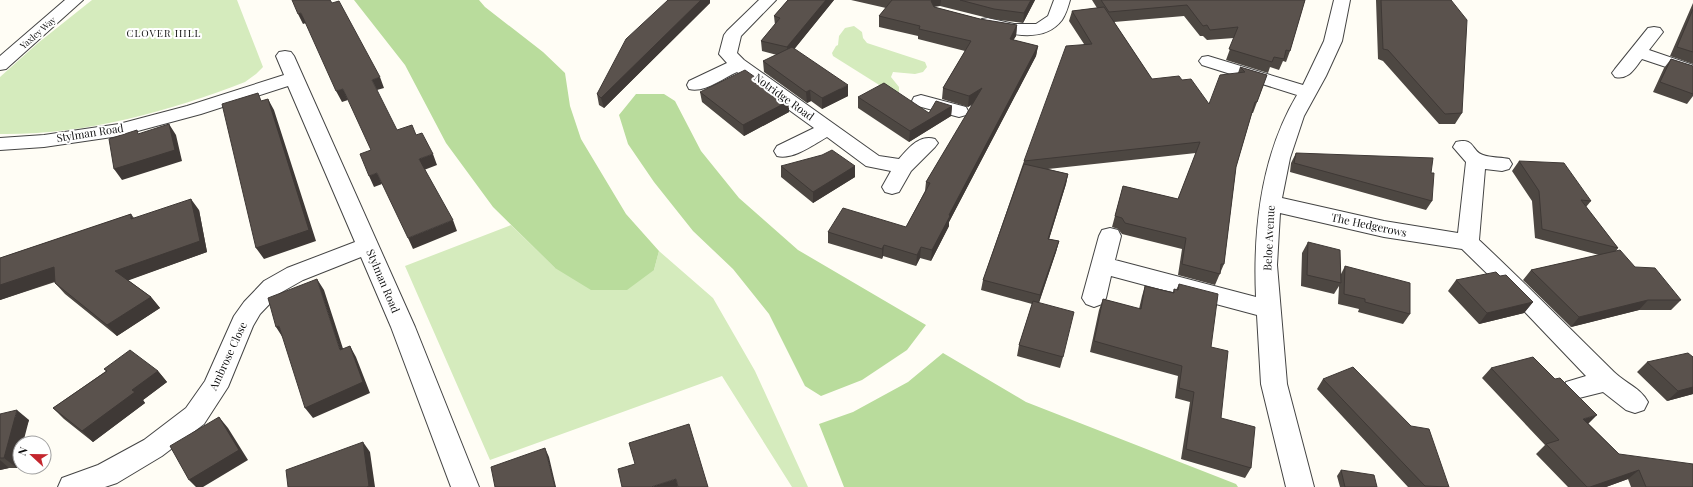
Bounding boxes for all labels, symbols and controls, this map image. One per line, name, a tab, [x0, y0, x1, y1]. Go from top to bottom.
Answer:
street label: Yaxley Way	[16, 13, 58, 52]
district label: CLOVER HILL	[127, 26, 202, 40]
street label: Notridge Road	[751, 70, 818, 124]
street label: Stylman Road	[55, 120, 125, 145]
street label: Beloe Avenue	[1259, 204, 1278, 271]
street label: The Hedgerows	[1330, 209, 1408, 240]
street label: Stylman Road	[363, 247, 404, 316]
street label: Ambrose Close	[205, 319, 250, 393]
north arrow	[12, 435, 52, 475]
text: N	[14, 445, 31, 458]

